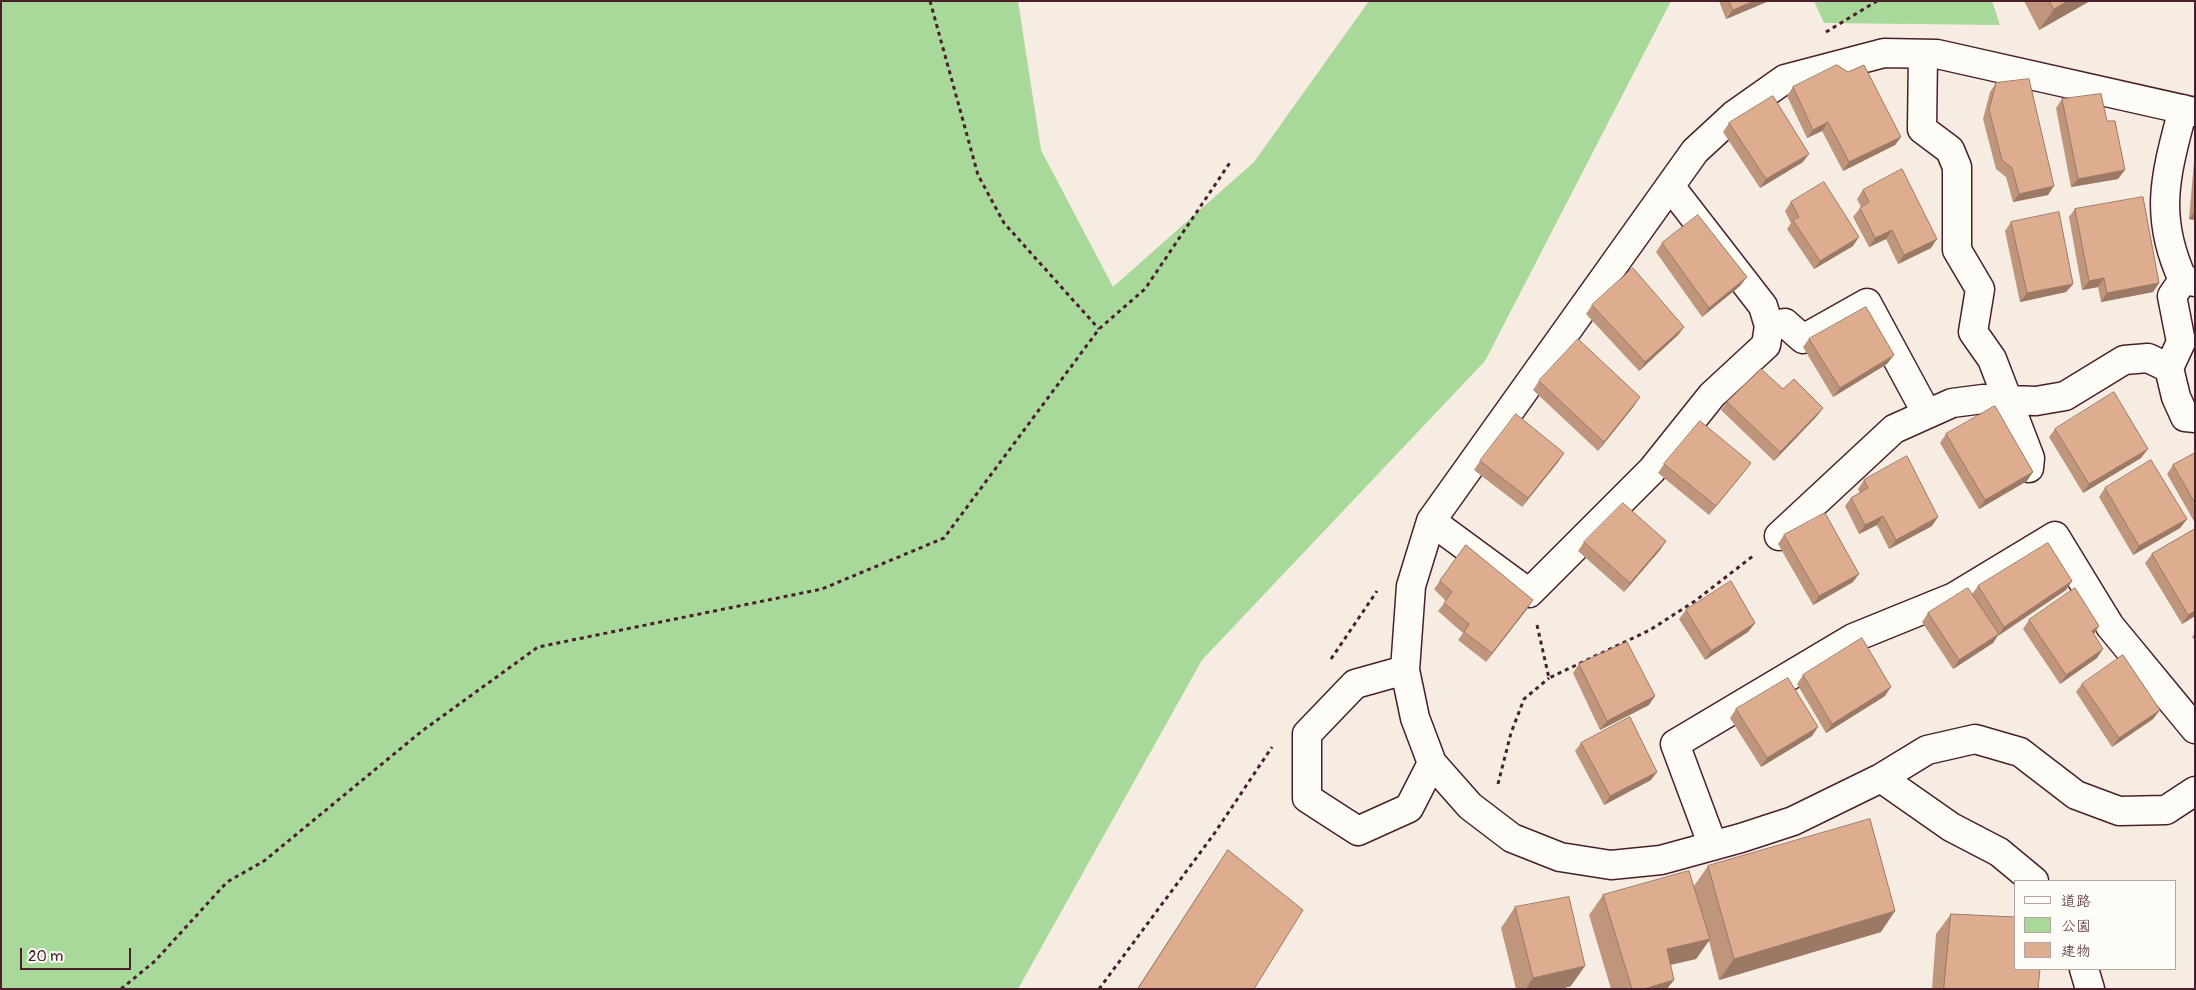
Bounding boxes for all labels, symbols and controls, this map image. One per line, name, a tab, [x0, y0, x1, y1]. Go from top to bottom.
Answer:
legend	[2014, 880, 2176, 970]
text: 道路	[2061, 892, 2091, 911]
text: 公園	[2061, 917, 2091, 936]
scale bar	[22, 938, 134, 970]
text: 建物	[2061, 942, 2091, 961]
text: 20 m	[28, 947, 63, 966]

